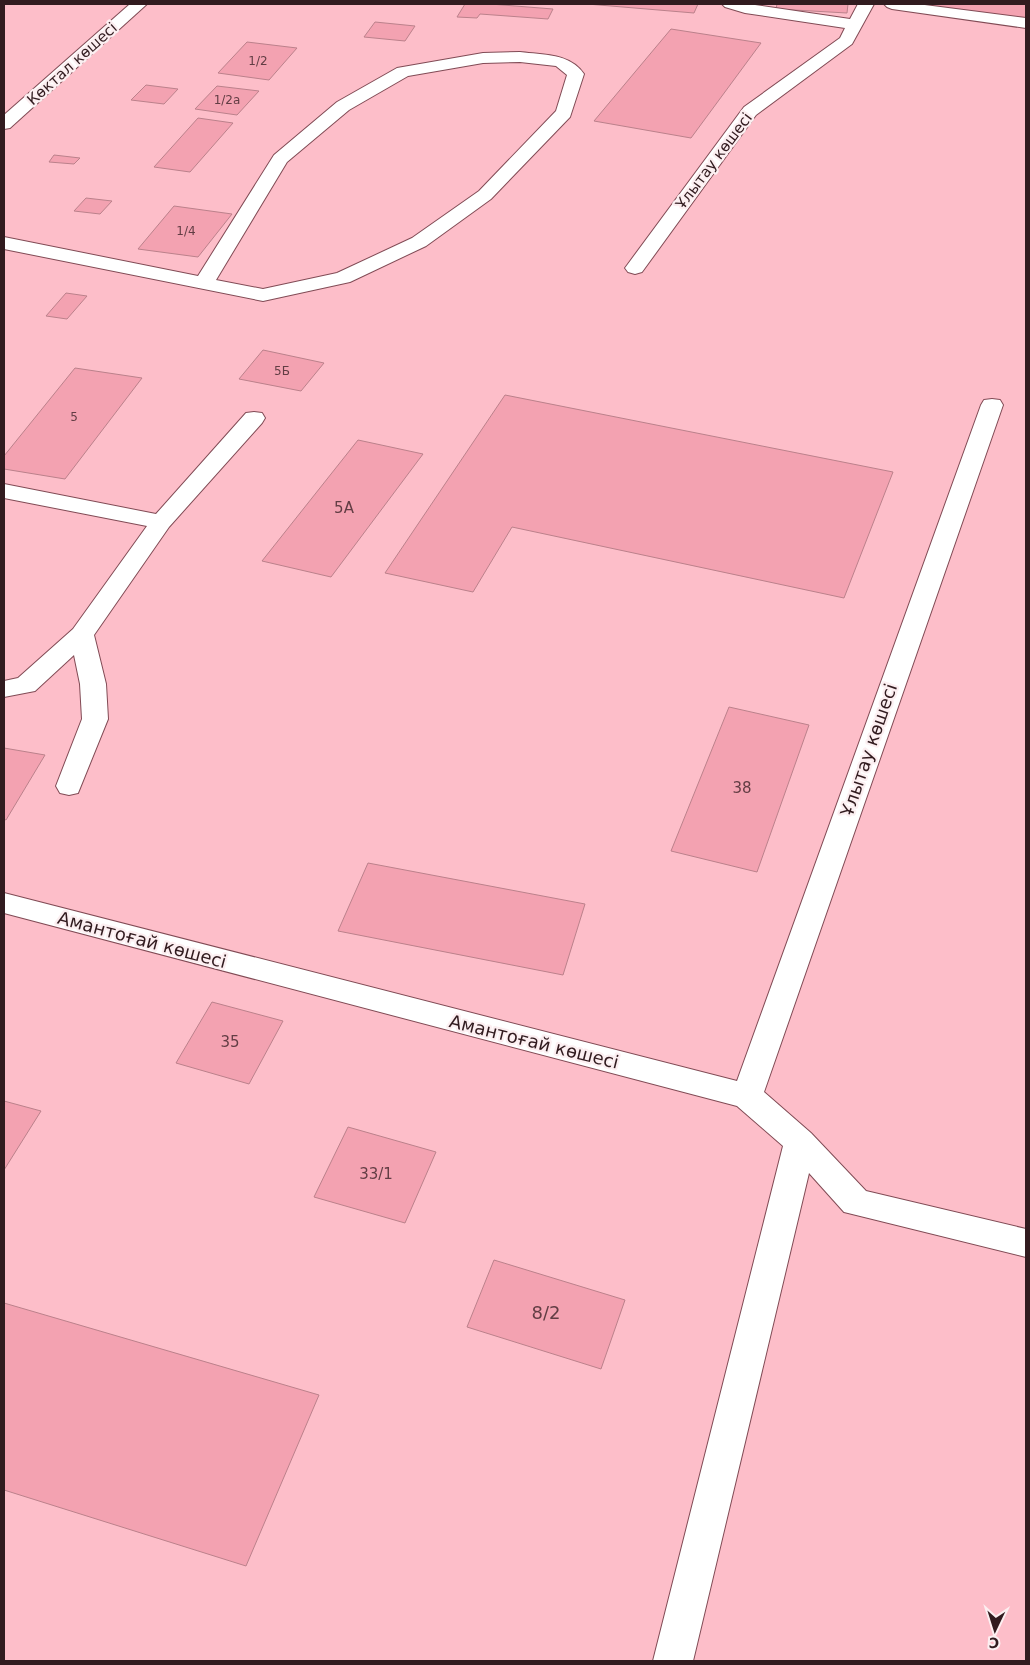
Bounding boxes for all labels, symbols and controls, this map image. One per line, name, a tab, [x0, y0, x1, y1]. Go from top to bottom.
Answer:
street label: Көктал көшесі	[23, 19, 121, 109]
house number: 1/2	[248, 54, 268, 68]
house number: 1/2а	[214, 93, 240, 107]
street label: Ұлытау көшесі	[671, 109, 756, 213]
house number: 1/4	[176, 224, 196, 238]
house number: 5Б	[274, 364, 290, 378]
house number: 5	[70, 410, 78, 424]
house number: 5А	[334, 499, 355, 517]
street label: Ұлытау көшесі	[836, 681, 901, 820]
house number: 38	[732, 779, 752, 797]
street label: Амантоғай көшесі	[56, 907, 229, 972]
street label: Амантоғай көшесі	[447, 1010, 621, 1073]
house number: 35	[220, 1033, 240, 1051]
house number: 33/1	[359, 1165, 393, 1183]
house number: 8/2	[532, 1302, 560, 1323]
north arrow	[970, 1605, 1020, 1655]
text: С	[988, 1635, 1000, 1651]

